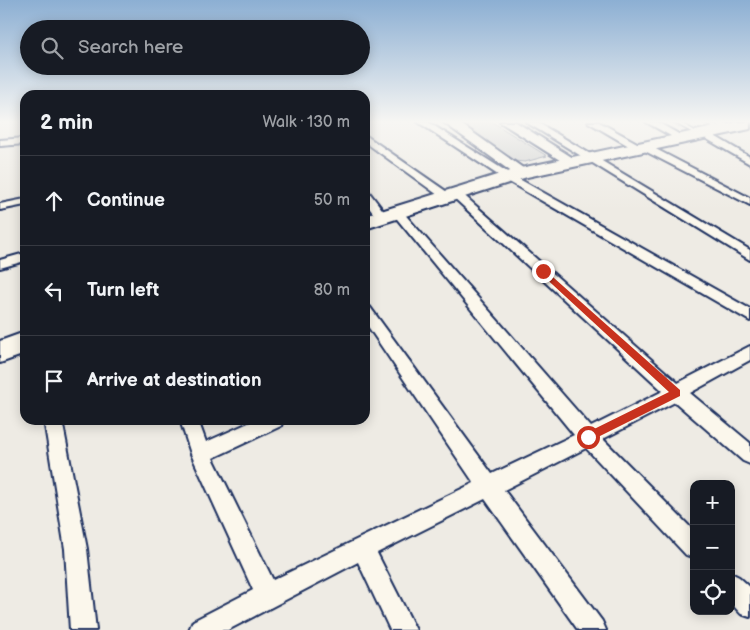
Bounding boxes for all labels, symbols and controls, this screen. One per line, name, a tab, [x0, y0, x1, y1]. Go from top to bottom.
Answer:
search box	[20, 20, 370, 75]
icon: search	[38, 34, 66, 62]
text: Search here	[78, 36, 183, 59]
text: 2 min	[40, 110, 93, 135]
text: Walk · 130 m	[262, 113, 350, 132]
icon: ahead	[40, 187, 68, 215]
text: Continue	[87, 189, 165, 212]
text: 50 m	[314, 191, 350, 210]
route end	[532, 260, 555, 283]
icon: left	[40, 277, 68, 305]
text: Turn left	[87, 279, 159, 302]
text: 80 m	[314, 281, 350, 300]
icon: arrive	[40, 367, 68, 395]
text: Arrive at destination	[87, 369, 262, 392]
route start	[577, 426, 600, 449]
map controls	[690, 480, 735, 615]
button: +	[690, 480, 735, 525]
button: −	[690, 525, 735, 570]
button: locate	[690, 570, 735, 615]

